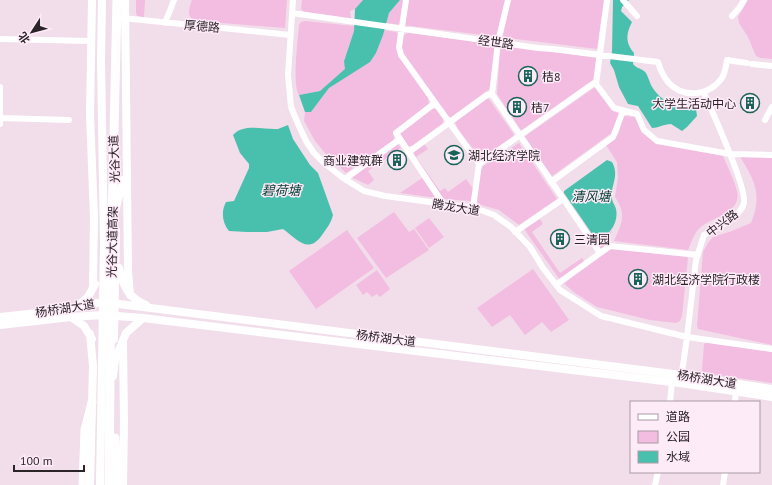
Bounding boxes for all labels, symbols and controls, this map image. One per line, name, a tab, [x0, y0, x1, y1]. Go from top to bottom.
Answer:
north arrow	[12, 12, 52, 52]
street label: 厚德路	[183, 17, 221, 35]
text: 北	[15, 29, 33, 46]
street label: 经世路	[477, 32, 515, 52]
building icon: 桔8	[517, 65, 539, 87]
place label: 桔8	[542, 69, 561, 84]
building icon: 大学生活动中心	[739, 92, 761, 114]
building icon: 桔7	[506, 96, 528, 118]
place label: 大学生活动中心	[652, 96, 736, 111]
place label: 桔7	[531, 100, 550, 115]
street label: 光谷大道	[106, 135, 122, 183]
school or university icon: 湖北经济学院	[443, 144, 465, 166]
place label: 湖北经济学院	[468, 148, 540, 163]
building icon: 商业建筑群	[386, 149, 408, 171]
place label: 商业建筑群	[323, 153, 383, 168]
water label: 碧荷塘	[261, 182, 302, 199]
water label: 清风塘	[571, 188, 612, 205]
street label: 腾龙大道	[431, 196, 481, 218]
street label: 光谷大道高架	[104, 206, 120, 278]
street label: 中兴路	[703, 206, 741, 240]
building icon: 三清园	[549, 228, 571, 250]
place label: 三清园	[574, 232, 610, 247]
building icon: 湖北经济学院行政楼	[627, 268, 649, 290]
place label: 湖北经济学院行政楼	[652, 272, 760, 287]
street label: 杨桥湖大道	[34, 296, 96, 320]
street label: 杨桥湖大道	[355, 327, 417, 349]
street label: 杨桥湖大道	[676, 367, 738, 391]
legend	[630, 401, 760, 473]
text: 道路	[666, 409, 690, 424]
text: 公园	[666, 429, 690, 444]
scale bar	[14, 447, 84, 473]
text: 水域	[666, 449, 690, 464]
text: 100 m	[20, 453, 53, 468]

